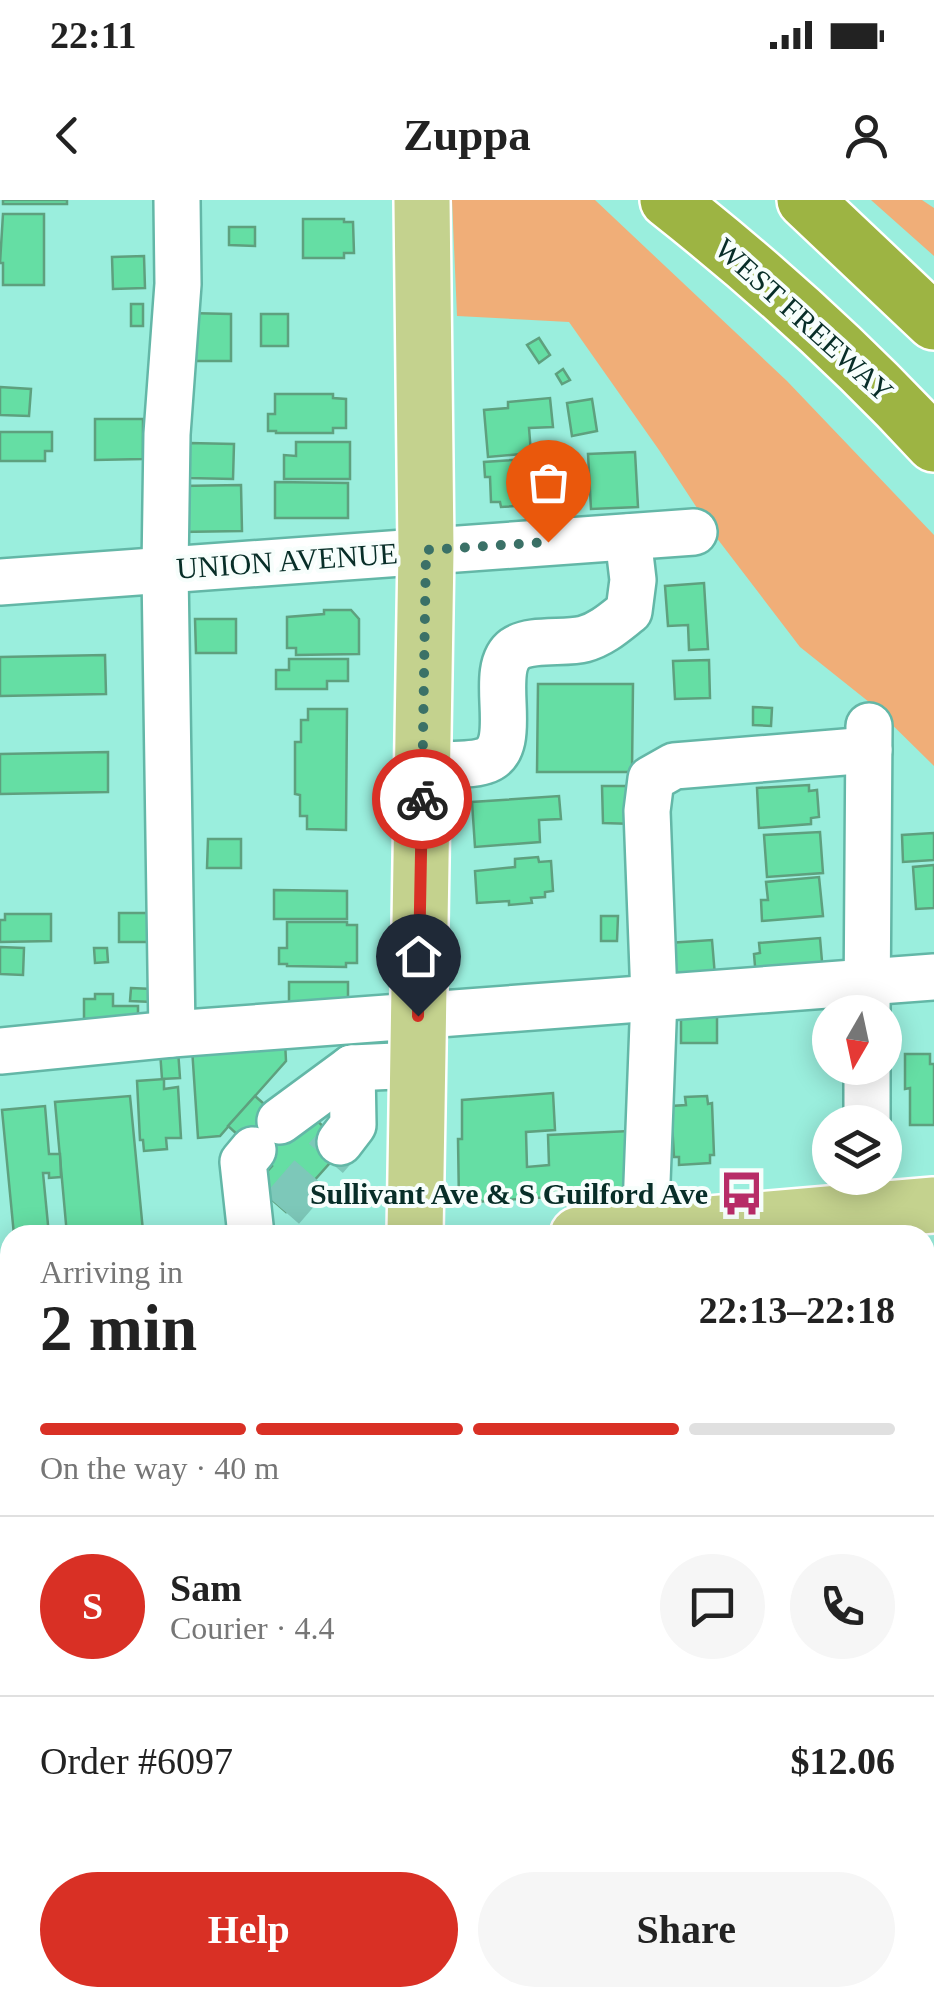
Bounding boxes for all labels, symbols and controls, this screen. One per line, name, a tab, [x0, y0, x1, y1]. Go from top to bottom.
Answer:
text: 22:11	[50, 14, 137, 56]
icon: back	[40, 108, 95, 163]
icon: person	[839, 108, 894, 163]
text: Zuppa	[403, 110, 531, 160]
street label: WEST FREEWAY	[709, 231, 900, 408]
pin	[506, 440, 591, 543]
icon: bag	[521, 455, 576, 510]
street label: UNION AVENUE	[175, 536, 399, 585]
courier	[372, 749, 472, 849]
icon: bike	[395, 772, 450, 827]
pin	[376, 914, 461, 1017]
icon: home	[391, 929, 446, 984]
north arrow	[812, 995, 902, 1085]
map controls	[812, 995, 902, 1195]
button: layers	[812, 1105, 902, 1195]
bus stop icon: Sullivant Ave & S Guilford Ave	[717, 1170, 765, 1218]
place label: Sullivant Ave & S Guilford Ave	[310, 1177, 708, 1210]
text: Arriving in	[40, 1254, 183, 1290]
text: 22:13–22:18	[699, 1289, 895, 1331]
text: 2 min	[40, 1292, 197, 1364]
text: On the way · 40 m	[40, 1450, 279, 1486]
button: chat	[660, 1554, 765, 1659]
button: phone	[790, 1554, 895, 1659]
text: Sam	[170, 1567, 242, 1609]
text: S	[82, 1585, 103, 1627]
text: Courier · 4.4	[170, 1610, 334, 1646]
text: Order #6097	[40, 1740, 233, 1782]
text: $12.06	[791, 1740, 895, 1782]
button: Help	[40, 1872, 458, 1987]
button: Share	[478, 1872, 895, 1987]

